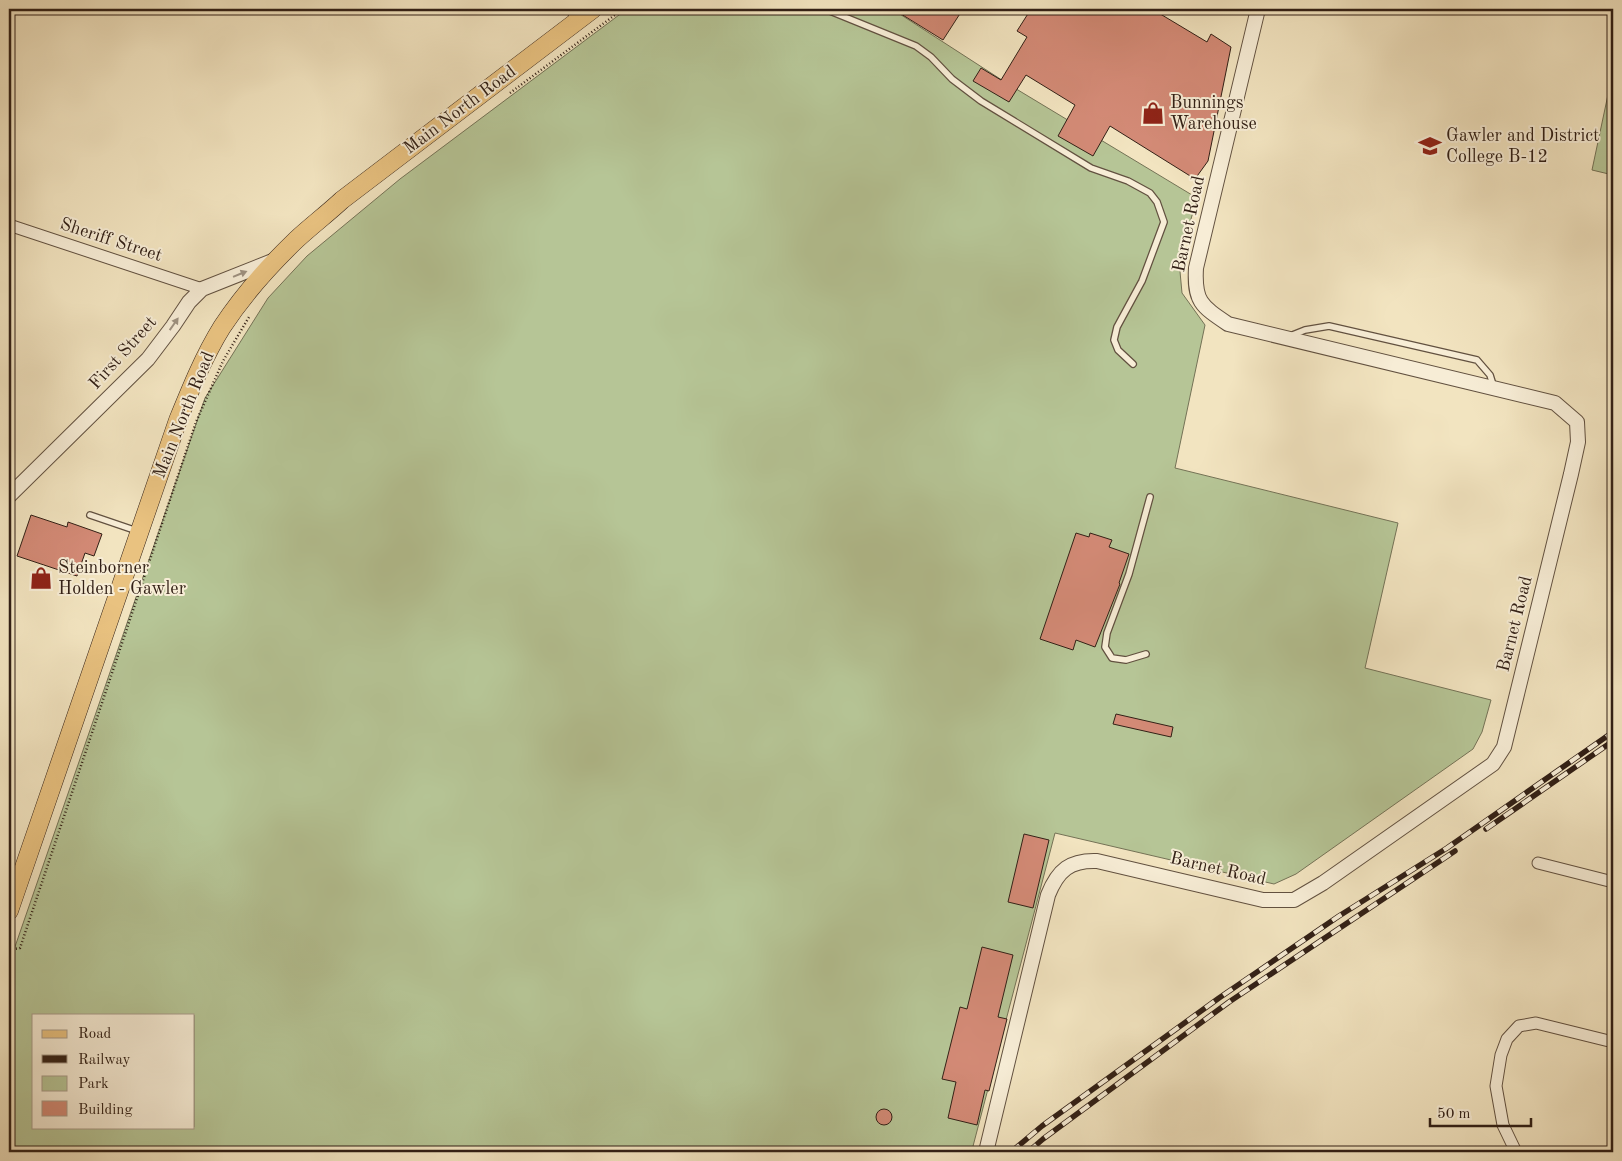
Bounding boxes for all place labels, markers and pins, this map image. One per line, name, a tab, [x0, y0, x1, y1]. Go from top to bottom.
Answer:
place label: Bunnings Warehouse	[1170, 94, 1257, 133]
shop icon: Bunnings Warehouse	[1140, 100, 1166, 126]
place label: Gawler and District College B-12	[1446, 127, 1599, 166]
school or university icon: Gawler and District College B-12	[1417, 133, 1443, 159]
place label: Steinborner Holden - Gawler	[58, 559, 187, 598]
shop icon: Steinborner Holden - Gawler	[28, 565, 54, 591]

